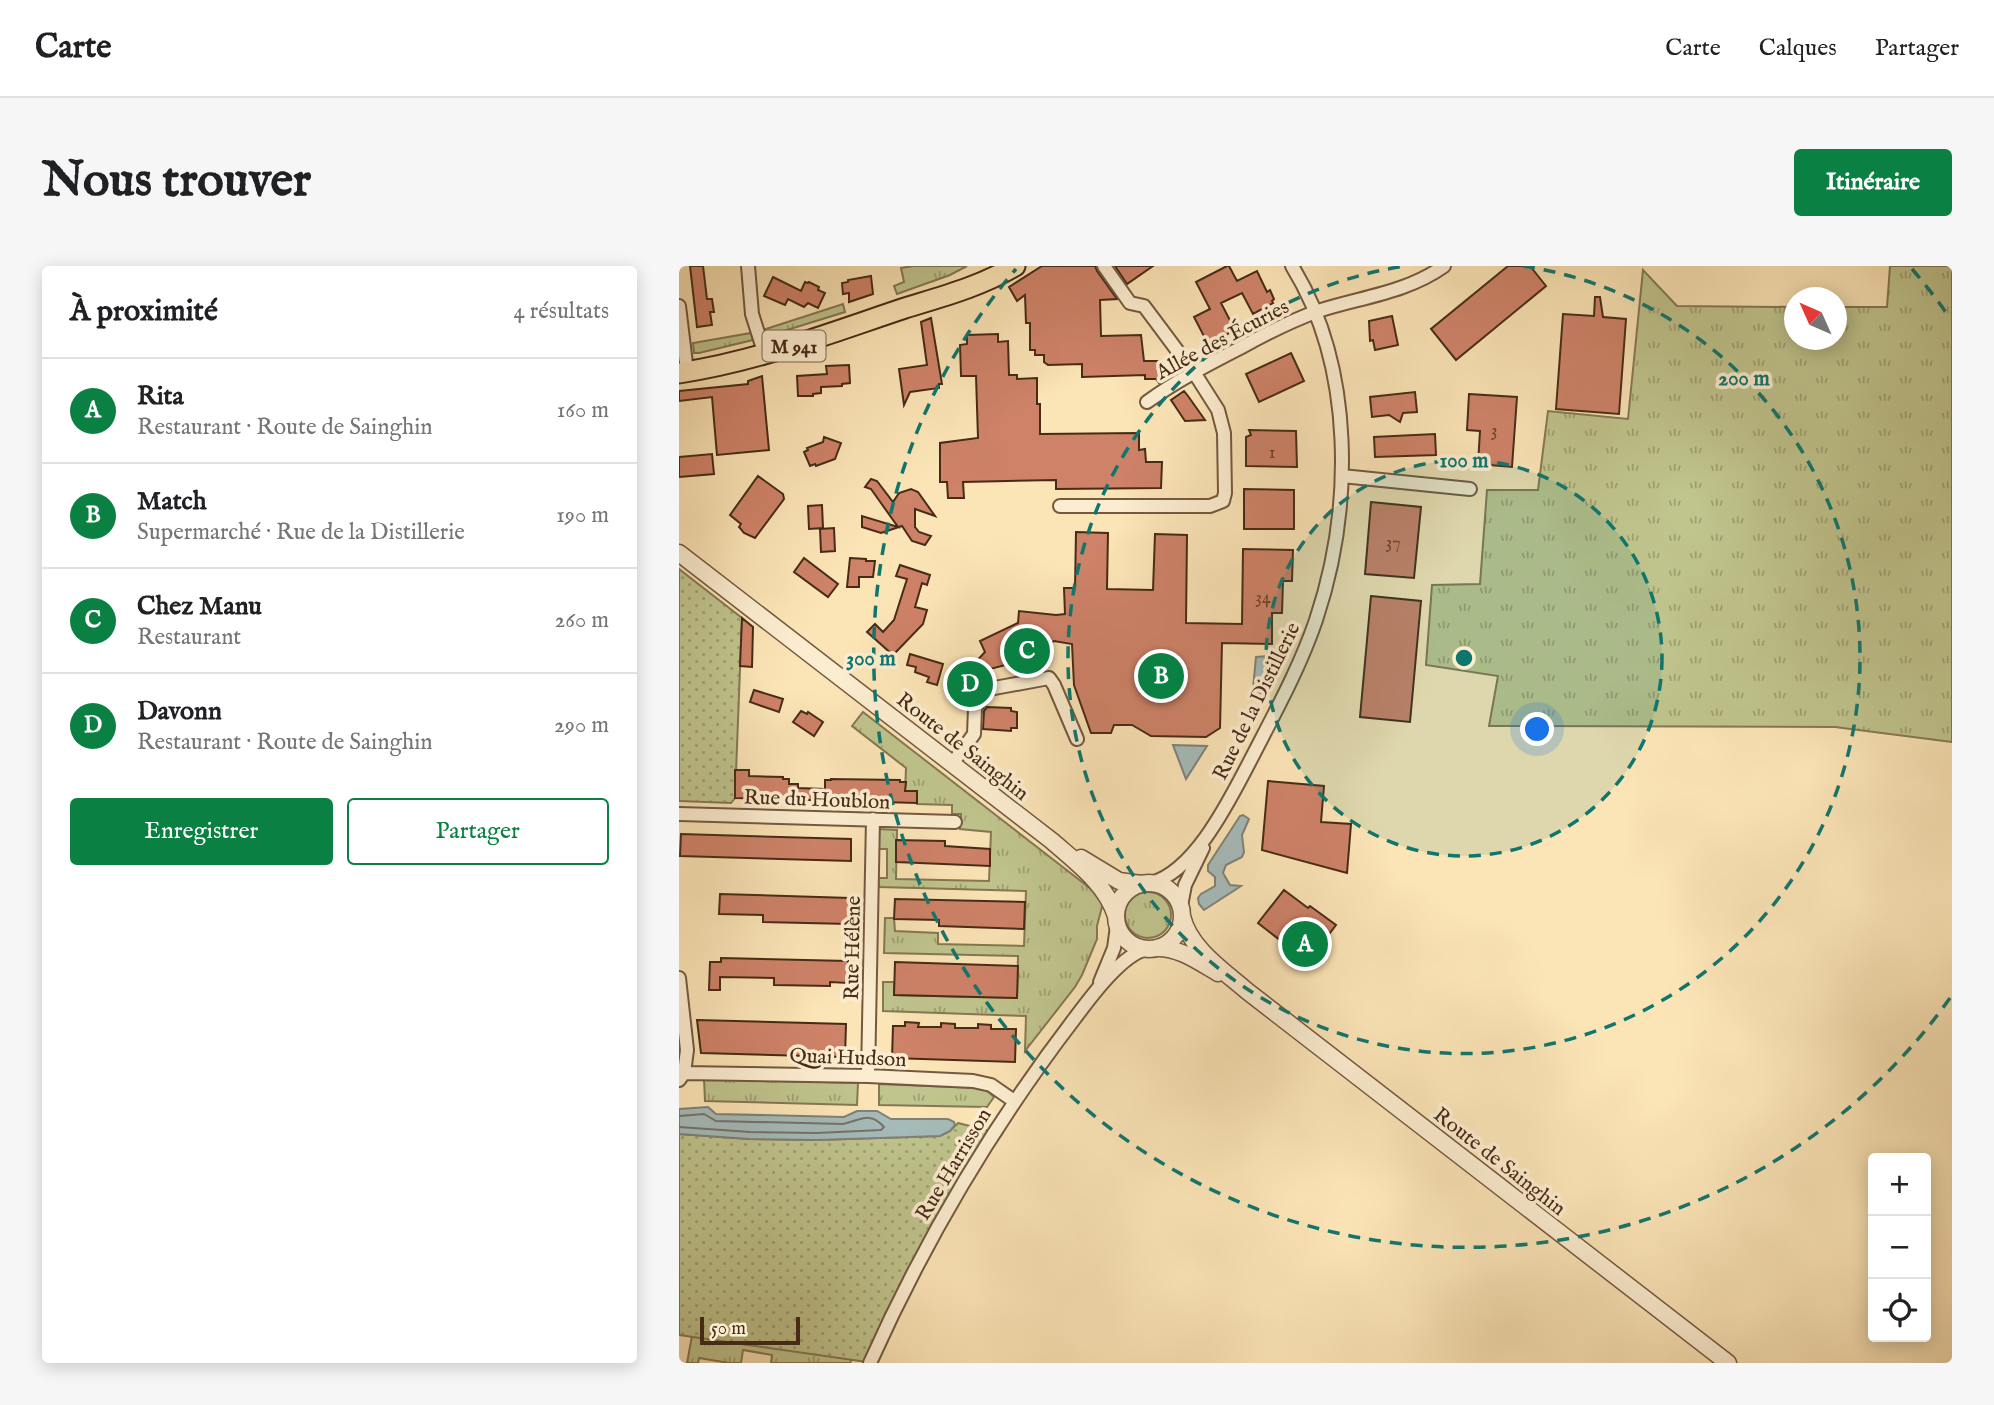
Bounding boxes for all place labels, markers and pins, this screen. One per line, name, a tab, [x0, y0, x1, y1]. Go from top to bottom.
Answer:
pin: C	[1004, 625, 1050, 677]
centre of rings	[1452, 646, 1476, 670]
pin: B	[1138, 650, 1184, 702]
pin: D	[947, 658, 993, 710]
pin: A	[1282, 918, 1328, 970]

